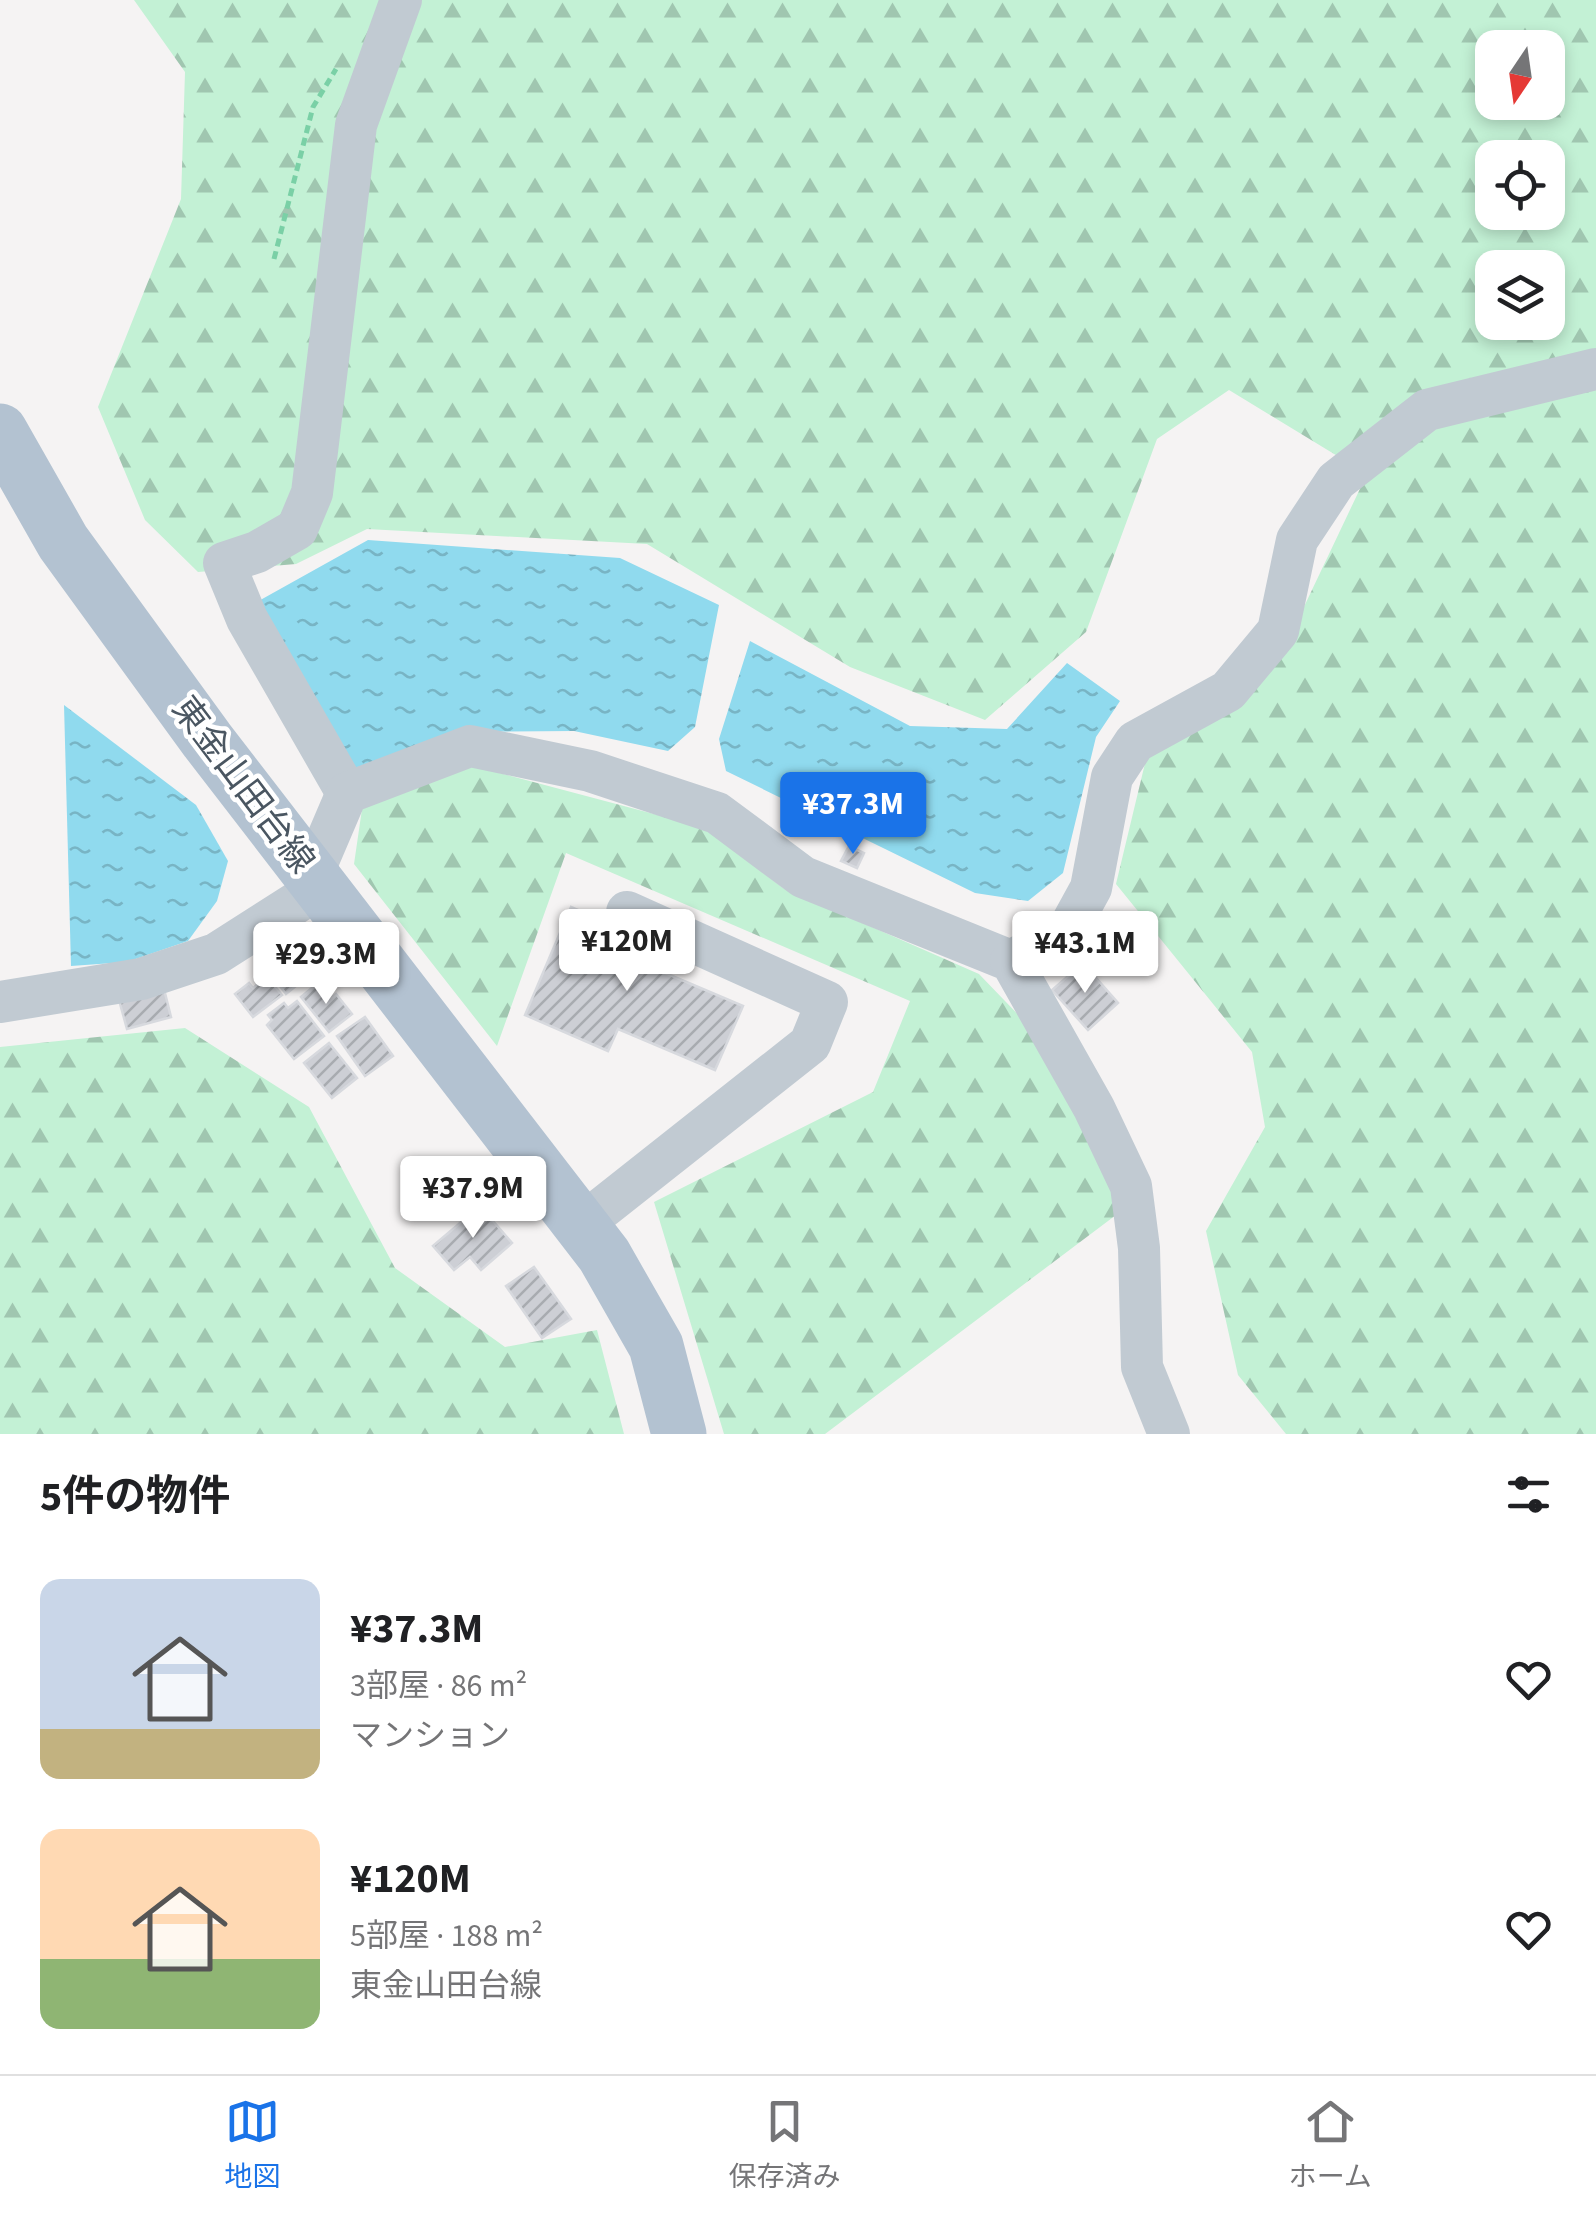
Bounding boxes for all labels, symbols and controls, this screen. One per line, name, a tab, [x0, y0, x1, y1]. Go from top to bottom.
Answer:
north arrow	[1475, 30, 1565, 120]
map controls	[1475, 30, 1565, 340]
button: locate	[1475, 140, 1565, 230]
button: layers	[1475, 250, 1565, 340]
street label: 東金山田台線	[160, 686, 326, 884]
pin: ¥37.3M	[772, 772, 934, 857]
text: ¥37.3M	[802, 781, 904, 827]
pin: ¥120M	[557, 909, 697, 994]
pin: ¥43.1M	[1004, 911, 1166, 996]
text: ¥120M	[581, 918, 673, 964]
text: ¥43.1M	[1034, 920, 1136, 966]
pin: ¥29.3M	[245, 922, 407, 1007]
text: ¥29.3M	[275, 931, 377, 977]
pin: ¥37.9M	[392, 1156, 554, 1241]
text: ¥37.9M	[422, 1165, 524, 1211]
text: 5件の物件	[40, 1467, 230, 1527]
icon: filters	[1501, 1467, 1556, 1522]
text: ¥37.3M	[350, 1599, 483, 1659]
icon: home	[120, 1619, 240, 1739]
icon: heart	[1501, 1652, 1556, 1707]
text: 3部屋 · 86 m²	[350, 1663, 527, 1709]
text: マンション	[350, 1713, 510, 1759]
text: ¥120M	[350, 1849, 471, 1909]
icon: home	[120, 1869, 240, 1989]
icon: heart	[1501, 1902, 1556, 1957]
text: 5部屋 · 188 m²	[350, 1913, 543, 1959]
text: 東金山田台線	[350, 1963, 542, 2009]
tab: 地図	[224, 2094, 280, 2197]
tab: 保存済み	[728, 2094, 840, 2197]
tab: ホーム	[1289, 2094, 1372, 2197]

